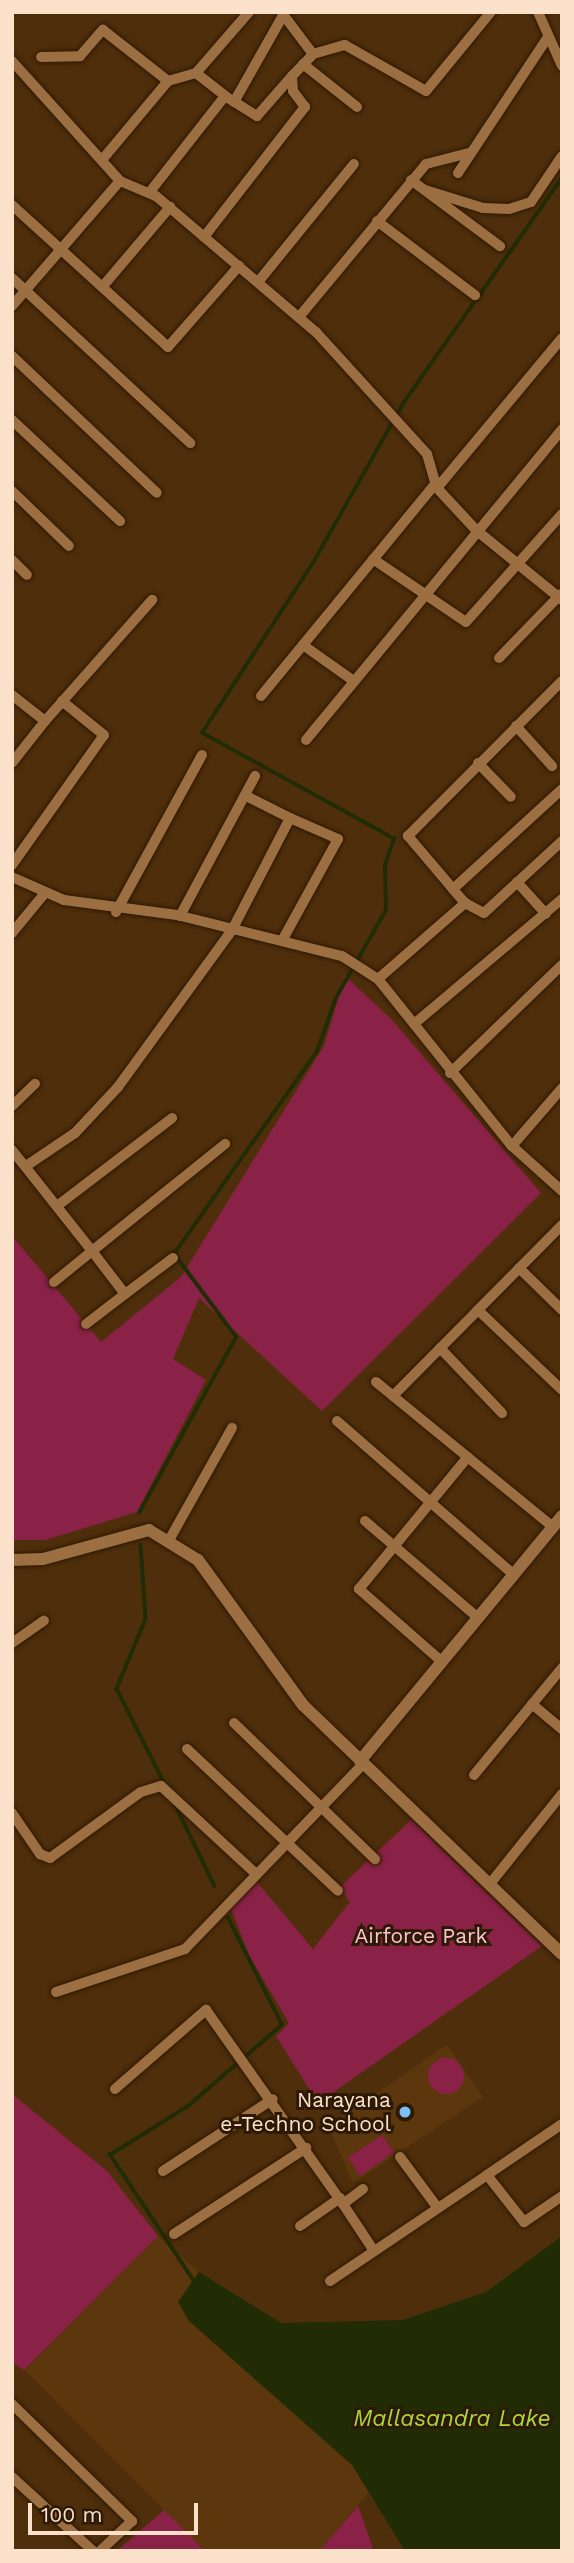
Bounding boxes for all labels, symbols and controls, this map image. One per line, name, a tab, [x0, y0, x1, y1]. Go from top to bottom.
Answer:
park label: Airforce Park	[354, 1923, 488, 1949]
place label: Narayana e-Techno School	[220, 2087, 391, 2137]
marker: Narayana e-Techno School	[397, 2104, 413, 2120]
water label: Mallasandra Lake	[353, 2405, 551, 2433]
scale bar	[32, 2490, 201, 2534]
text: 100 m	[41, 2502, 103, 2527]

